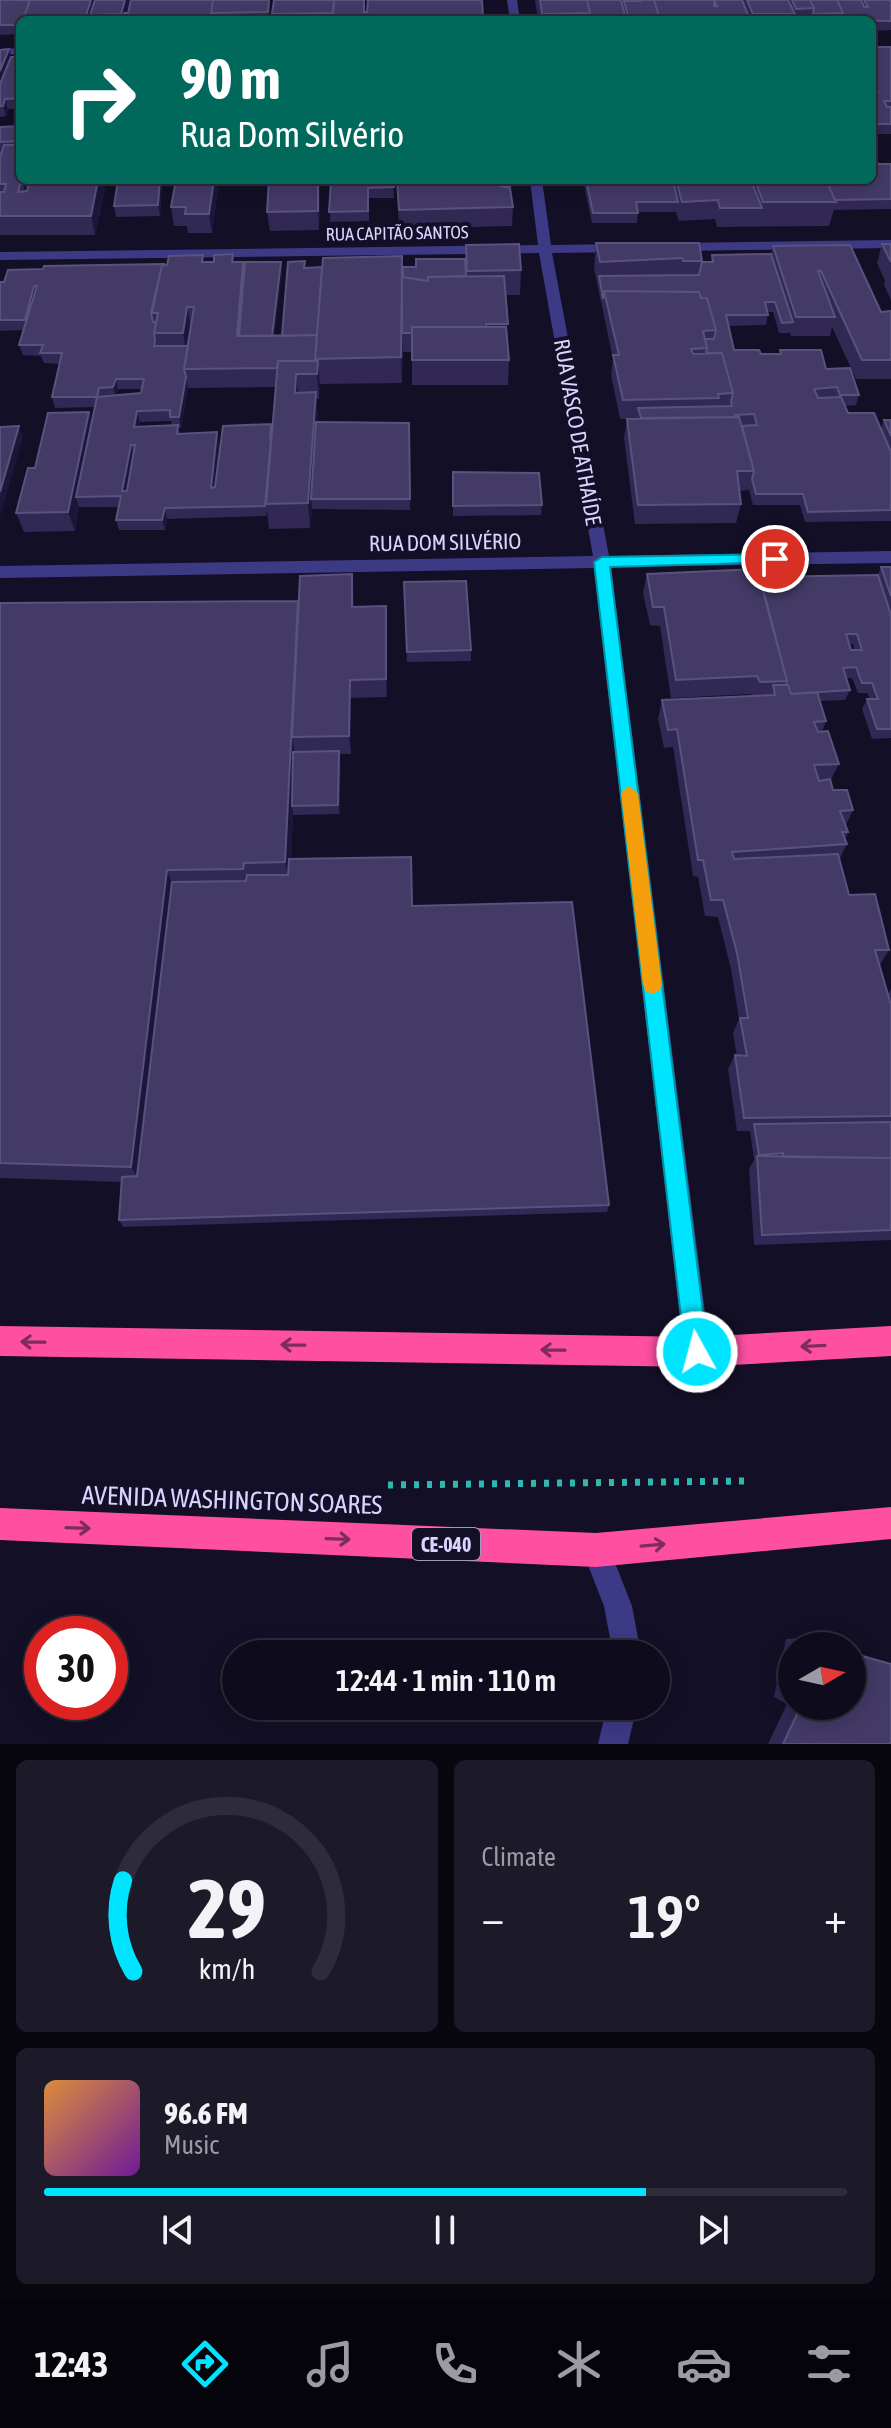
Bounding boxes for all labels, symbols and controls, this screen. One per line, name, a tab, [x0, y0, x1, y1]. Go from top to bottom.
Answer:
text: 90 m	[180, 47, 281, 111]
icon: right	[48, 48, 152, 152]
text: Rua Dom Silvério	[180, 113, 404, 155]
street label: RUA CAPITÃO SANTOS	[325, 221, 469, 245]
street label: RUA VASCO DE ATHAÍDE	[549, 337, 607, 528]
pin	[741, 525, 809, 593]
street label: RUA DOM SILVÉRIO	[369, 528, 521, 556]
icon: arrive	[753, 537, 797, 581]
position arrow	[655, 1310, 739, 1394]
one-way arrow	[20, 1334, 47, 1349]
one-way arrow	[280, 1337, 307, 1353]
one-way arrow	[800, 1338, 827, 1353]
one-way arrow	[540, 1342, 567, 1357]
street label: AVENIDA WASHINGTON SOARES	[81, 1480, 383, 1520]
one-way arrow	[64, 1520, 91, 1535]
road number: CE-040	[412, 1528, 480, 1560]
one-way arrow	[324, 1532, 351, 1547]
one-way arrow	[639, 1537, 666, 1552]
speed limit sign: 30	[24, 1616, 128, 1720]
north arrow	[778, 1632, 866, 1720]
map controls	[778, 1632, 866, 1720]
text: 12:44 · 1 min · 110 m	[336, 1663, 556, 1697]
text: Climate	[482, 1842, 556, 1872]
text: 29	[188, 1860, 266, 1956]
text: 19°	[628, 1882, 701, 1951]
text: −	[482, 1892, 504, 1942]
text: +	[824, 1892, 847, 1942]
text: km/h	[198, 1952, 255, 1985]
text: 96.6 FM	[164, 2096, 248, 2130]
text: Music	[164, 2130, 219, 2160]
icon: previous	[156, 2208, 200, 2252]
icon: pause	[423, 2208, 467, 2252]
icon: next	[691, 2208, 735, 2252]
icon: directions	[177, 2336, 233, 2392]
icon: music	[302, 2336, 358, 2392]
icon: phone	[427, 2336, 483, 2392]
icon: climate	[551, 2336, 607, 2392]
icon: car	[676, 2336, 732, 2392]
icon: filters	[801, 2336, 857, 2392]
text: 12:43	[34, 2343, 108, 2385]

